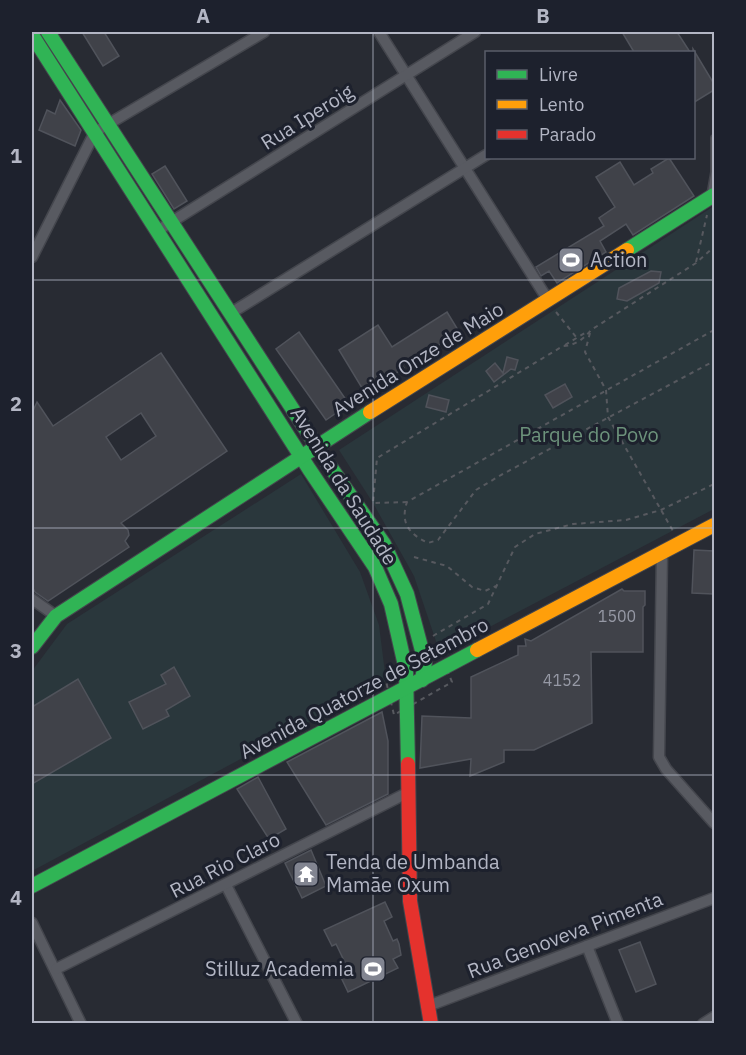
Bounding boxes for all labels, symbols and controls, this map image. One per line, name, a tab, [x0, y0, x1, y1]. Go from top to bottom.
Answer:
text: A	[196, 2, 210, 29]
text: B	[536, 2, 550, 29]
legend	[485, 51, 695, 159]
text: Livre	[539, 63, 578, 86]
street label: Rua Iperoig	[255, 77, 358, 156]
text: Lento	[539, 93, 584, 116]
text: Parado	[539, 123, 596, 146]
text: 1	[10, 142, 22, 169]
sports icon: Action	[556, 245, 586, 275]
place label: Action	[590, 246, 647, 273]
street label: Avenida Onze de Maio	[327, 295, 508, 422]
text: 2	[10, 390, 22, 417]
street label: Avenida da Saudade	[285, 401, 404, 570]
park label: Parque do Povo	[519, 421, 659, 448]
house number: 1500	[598, 606, 636, 626]
street label: Avenida Quatorze de Setembro	[235, 610, 493, 765]
text: 3	[10, 637, 22, 664]
house number: 4152	[543, 670, 581, 690]
street label: Rua Rio Claro	[165, 825, 284, 904]
place label: Tenda de Umbanda Mamãe Oxum	[326, 848, 500, 898]
temple icon: Tenda de Umbanda Mamãe Oxum	[291, 859, 321, 889]
text: 4	[10, 884, 22, 911]
street label: Rua Genoveva Pimenta	[463, 885, 667, 984]
sports icon: Stilluz Academia	[358, 954, 388, 984]
place label: Stilluz Academia	[205, 955, 354, 982]

